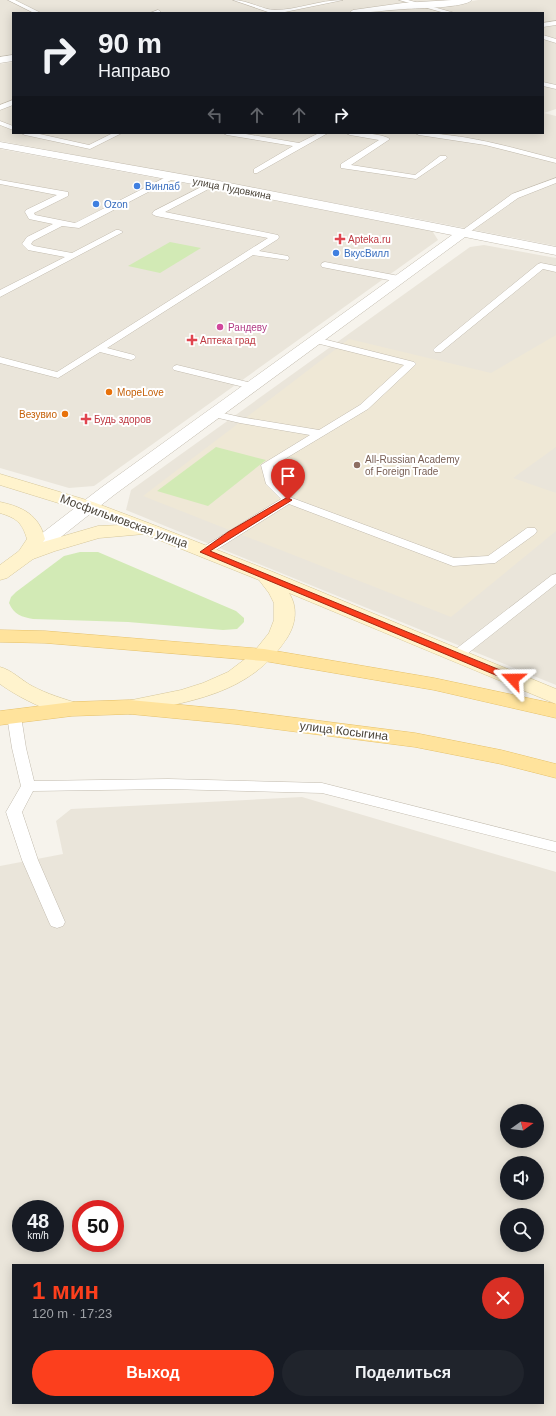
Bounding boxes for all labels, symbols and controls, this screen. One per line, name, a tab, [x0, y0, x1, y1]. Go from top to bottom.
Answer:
icon: right	[32, 28, 84, 80]
text: 90 m	[98, 28, 162, 59]
text: Направо	[98, 61, 170, 81]
icon: left	[204, 104, 226, 126]
icon: ahead	[246, 104, 268, 126]
icon: ahead	[288, 104, 310, 126]
icon: right	[330, 104, 352, 126]
street label: улица Пудовкина	[192, 175, 273, 202]
marker: Винлаб	[132, 181, 142, 191]
place label: Винлаб	[145, 181, 180, 192]
marker: Ozon	[91, 199, 101, 209]
place label: Ozon	[104, 199, 128, 210]
marker: Apteka.ru	[335, 234, 345, 244]
place label: Apteka.ru	[348, 234, 391, 245]
marker: ВкусВилл	[331, 248, 341, 258]
place label: ВкусВилл	[344, 248, 389, 259]
marker: Рандеву	[215, 322, 225, 332]
place label: Рандеву	[228, 322, 267, 333]
marker: Аптека град	[187, 335, 197, 345]
place label: Аптека град	[200, 335, 256, 346]
marker: МореLove	[104, 387, 114, 397]
place label: МореLove	[117, 387, 164, 398]
place label: Везувио	[19, 409, 57, 420]
marker: Везувио	[60, 409, 70, 419]
marker: Будь здоров	[81, 414, 91, 424]
place label: Будь здоров	[94, 414, 151, 425]
place label: All-Russian Academy of Foreign Trade	[365, 454, 459, 477]
pin	[271, 459, 305, 500]
marker: All-Russian Academy of Foreign Trade	[352, 460, 362, 470]
icon: arrive	[277, 465, 299, 487]
street label: Мосфильмовская улица	[58, 491, 190, 551]
position arrow	[492, 658, 534, 700]
street label: улица Косыгина	[299, 719, 389, 743]
north arrow	[500, 1104, 544, 1148]
map controls	[500, 1104, 544, 1252]
button: sound	[500, 1156, 544, 1200]
speed limit sign: 50	[72, 1200, 124, 1252]
button: search	[500, 1208, 544, 1252]
text: 48	[27, 1210, 49, 1232]
text: km/h	[27, 1230, 49, 1241]
text: 1 мин	[32, 1277, 99, 1304]
button: close	[482, 1277, 524, 1319]
text: 120 m · 17:23	[32, 1306, 112, 1321]
button: Выход	[32, 1350, 274, 1396]
button: Поделиться	[282, 1350, 524, 1396]

